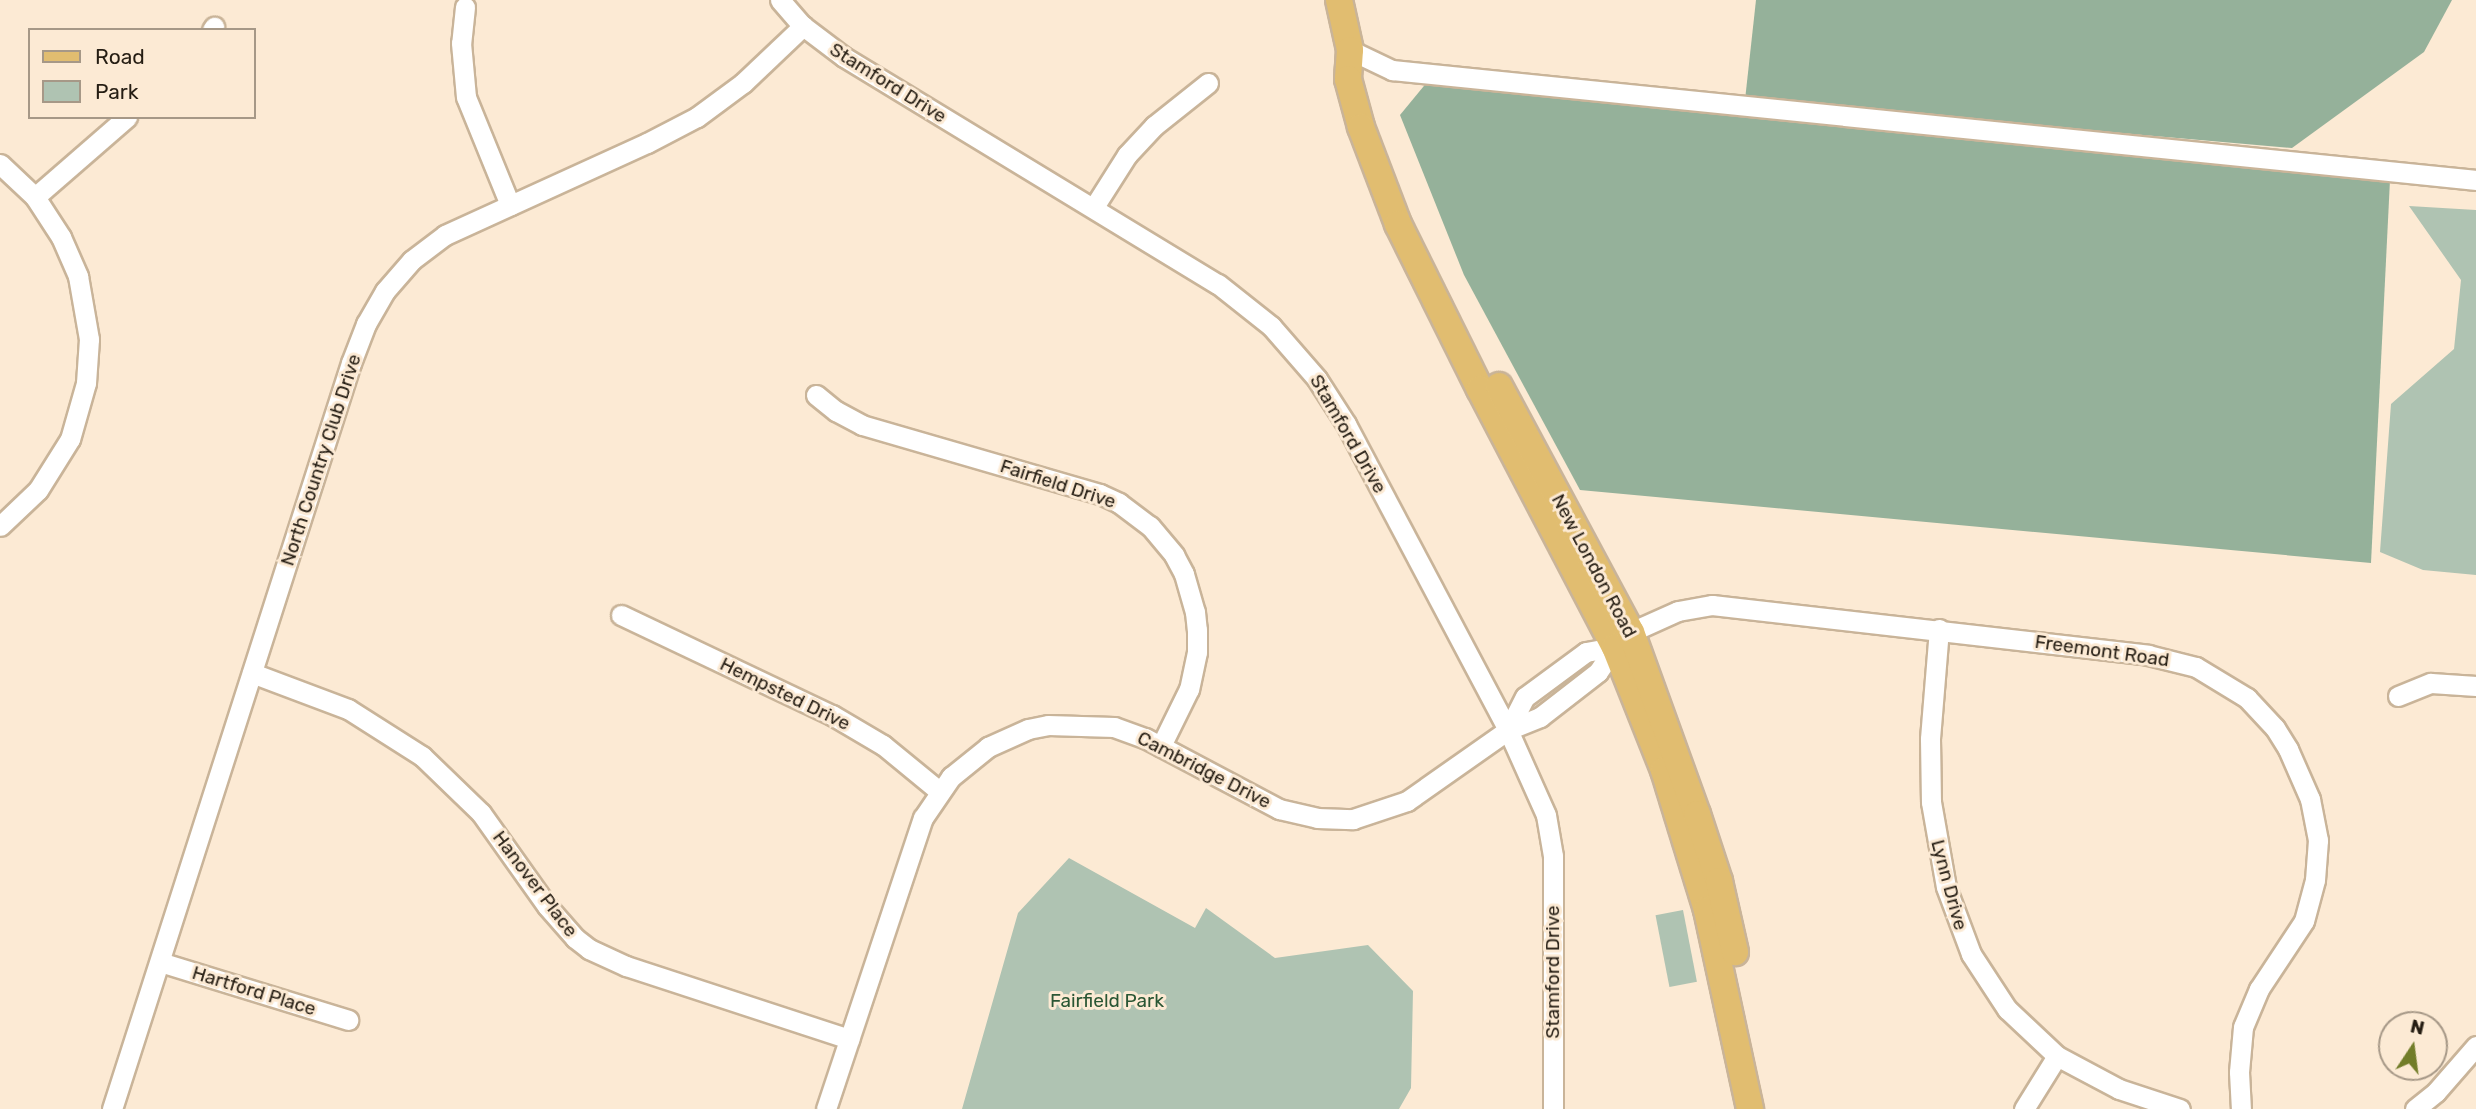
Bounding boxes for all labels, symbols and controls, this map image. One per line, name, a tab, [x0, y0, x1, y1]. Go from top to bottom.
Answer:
legend	[28, 28, 256, 119]
street label: Stamford Drive	[825, 38, 951, 128]
text: Road	[95, 44, 145, 69]
text: Park	[95, 79, 139, 104]
street label: North Country Club Drive	[276, 351, 366, 569]
street label: Stamford Drive	[1305, 371, 1391, 497]
street label: Fairfield Drive	[997, 455, 1119, 513]
street label: New London Road	[1546, 490, 1642, 642]
street label: Freemont Road	[2033, 630, 2171, 672]
street label: Hempsted Drive	[716, 653, 854, 735]
street label: Cambridge Drive	[1133, 727, 1275, 813]
street label: Hanover Place	[488, 826, 582, 942]
street label: Lynn Drive	[1926, 837, 1972, 933]
street label: Stamford Drive	[1542, 905, 1564, 1039]
street label: Hartford Place	[189, 961, 319, 1021]
park label: Fairfield Park	[1050, 990, 1164, 1012]
north arrow	[2378, 1011, 2448, 1081]
text: N	[2408, 1014, 2427, 1040]

